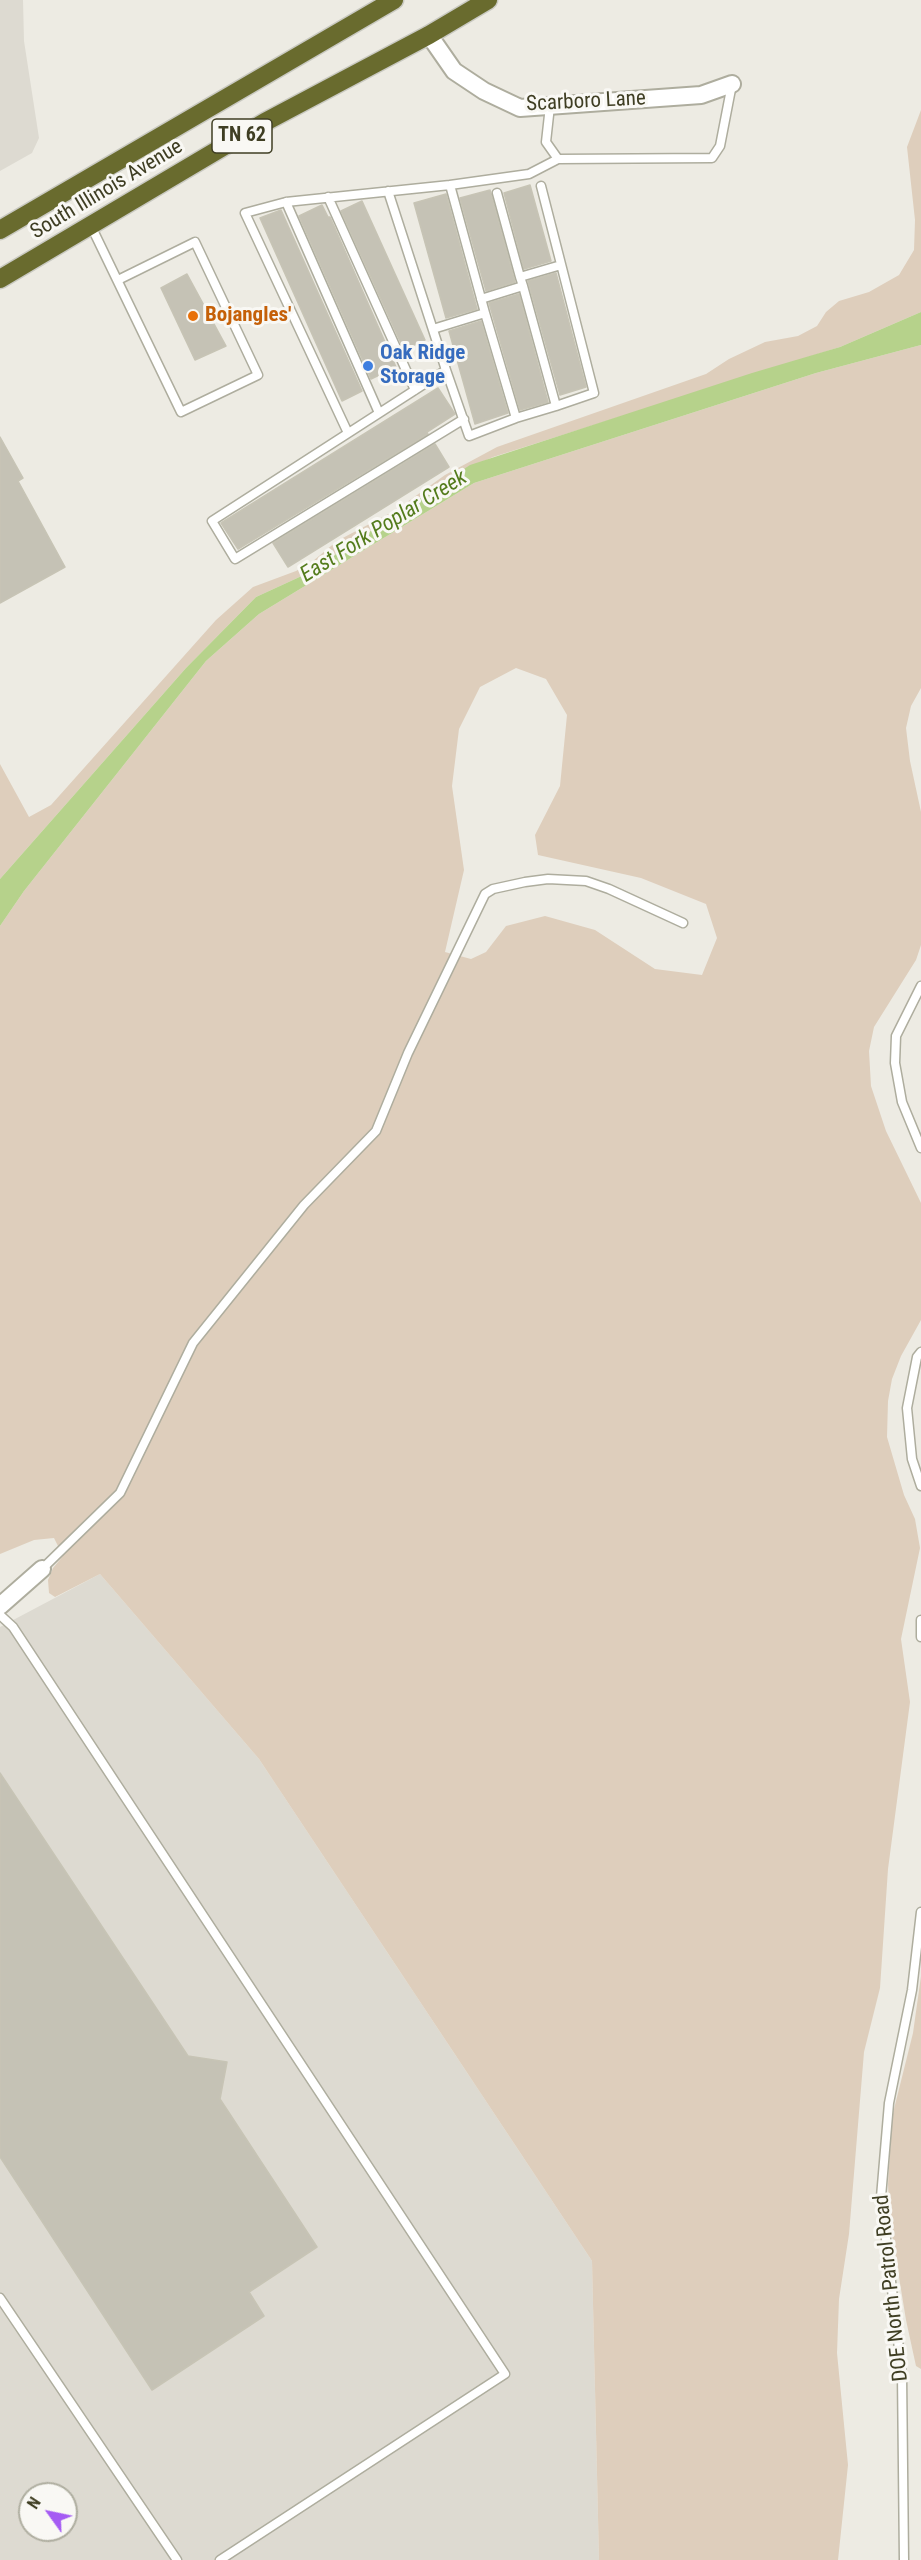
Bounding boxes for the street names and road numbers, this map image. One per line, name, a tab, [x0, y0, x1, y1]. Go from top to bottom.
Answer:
street label: Scarboro Lane	[526, 86, 646, 118]
road number: TN 62	[212, 119, 272, 153]
street label: South Illinois Avenue	[26, 135, 188, 245]
street label: DOE North Patrol Road	[870, 2193, 914, 2383]

